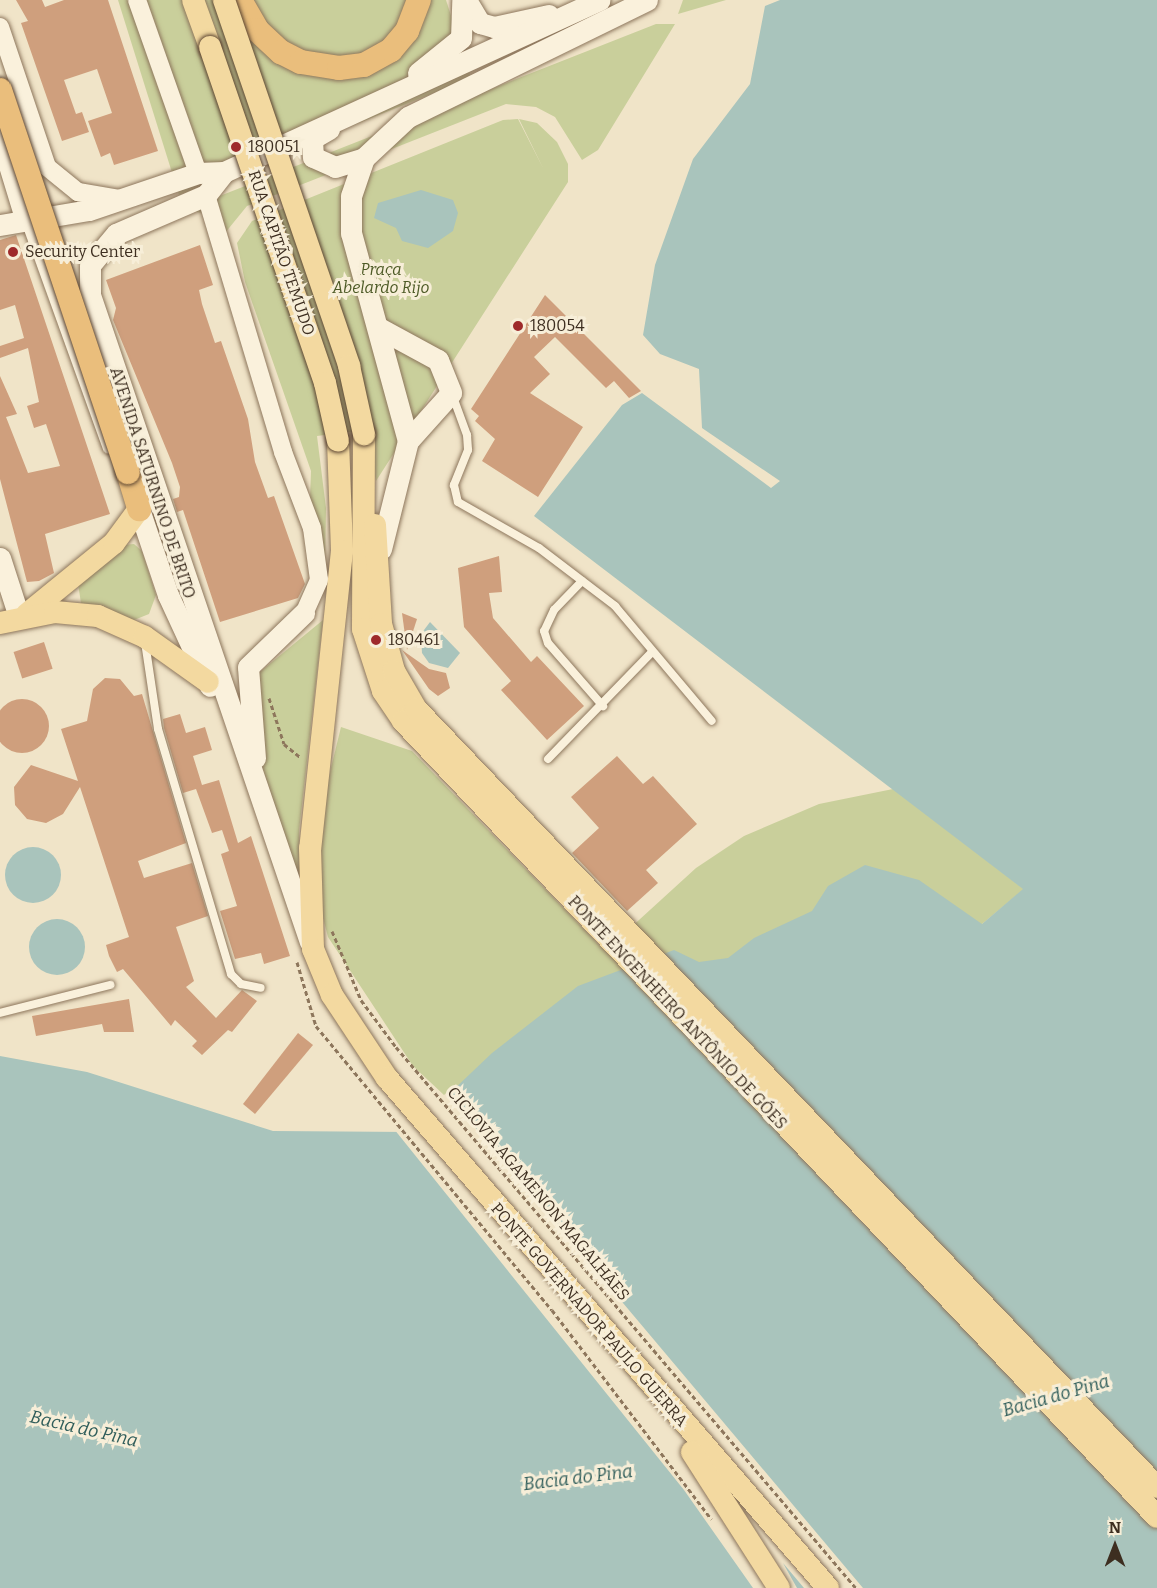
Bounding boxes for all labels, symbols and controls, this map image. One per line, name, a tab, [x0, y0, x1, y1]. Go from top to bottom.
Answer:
place label: 180051	[248, 137, 299, 157]
marker: 180051	[229, 140, 243, 154]
street label: RUA CAPITÃO TEMUDO	[244, 168, 318, 338]
place label: Security Center	[25, 242, 140, 262]
marker: Security Center	[6, 245, 20, 259]
park label: Praça Abelardo Rijo	[333, 260, 429, 298]
place label: 180054	[530, 316, 585, 336]
marker: 180054	[511, 319, 525, 333]
street label: AVENIDA SATURNINO DE BRITO	[105, 365, 199, 601]
place label: 180461	[388, 630, 439, 650]
marker: 180461	[369, 633, 383, 647]
street label: PONTE ENGENHEIRO ANTÔNIO DE GÓES	[564, 892, 790, 1134]
street label: CICLOVIA AGAMENON MAGALHÃES	[443, 1083, 633, 1305]
street label: PONTE GOVERNADOR PAULO GUERRA	[487, 1199, 691, 1431]
water label: Bacia do Pina	[1000, 1370, 1112, 1422]
water label: Bacia do Pina	[28, 1406, 140, 1452]
water label: Bacia do Pina	[522, 1461, 634, 1495]
north arrow	[1085, 1516, 1145, 1576]
text: N	[1109, 1518, 1121, 1537]

